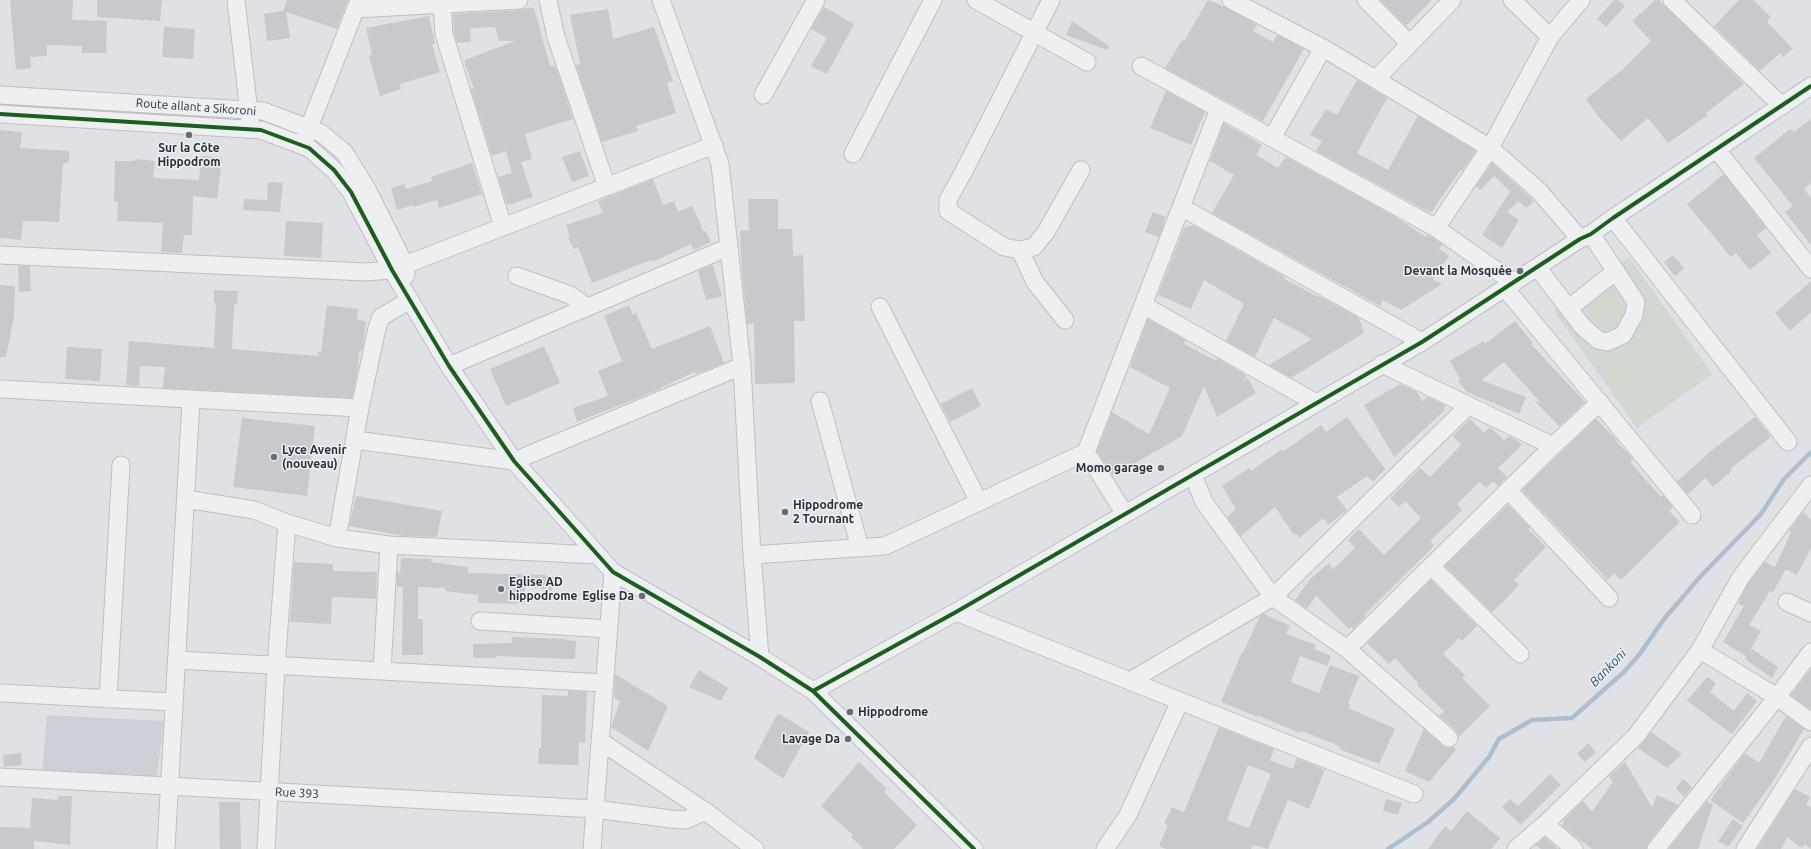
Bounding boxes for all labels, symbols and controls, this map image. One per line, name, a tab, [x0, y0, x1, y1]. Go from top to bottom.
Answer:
street label: Route allant a Sikoroni	[135, 96, 257, 118]
marker: Sur la Côte Hippodrom	[184, 130, 194, 140]
place label: Sur la Côte Hippodrom	[157, 141, 221, 169]
place label: Devant la Mosquée	[1404, 264, 1512, 278]
marker: Devant la Mosquée	[1515, 266, 1525, 276]
place label: Lyce Avenir (nouveau)	[282, 443, 346, 471]
marker: Lyce Avenir (nouveau)	[269, 452, 279, 462]
place label: Momo garage	[1076, 461, 1153, 475]
marker: Momo garage	[1156, 463, 1166, 473]
place label: Hippodrome 2 Tournant	[793, 498, 863, 526]
marker: Hippodrome 2 Tournant	[780, 507, 790, 517]
place label: Eglise AD hippodrome	[509, 575, 577, 603]
marker: Eglise AD hippodrome	[496, 584, 506, 594]
place label: Eglise Da	[582, 589, 634, 603]
marker: Eglise Da	[637, 591, 647, 601]
water label: Bankoni	[1586, 646, 1630, 690]
place label: Hippodrome	[858, 705, 928, 719]
marker: Hippodrome	[845, 707, 855, 717]
place label: Lavage Da	[782, 732, 840, 746]
marker: Lavage Da	[843, 734, 853, 744]
street label: Rue 393	[275, 785, 319, 801]

